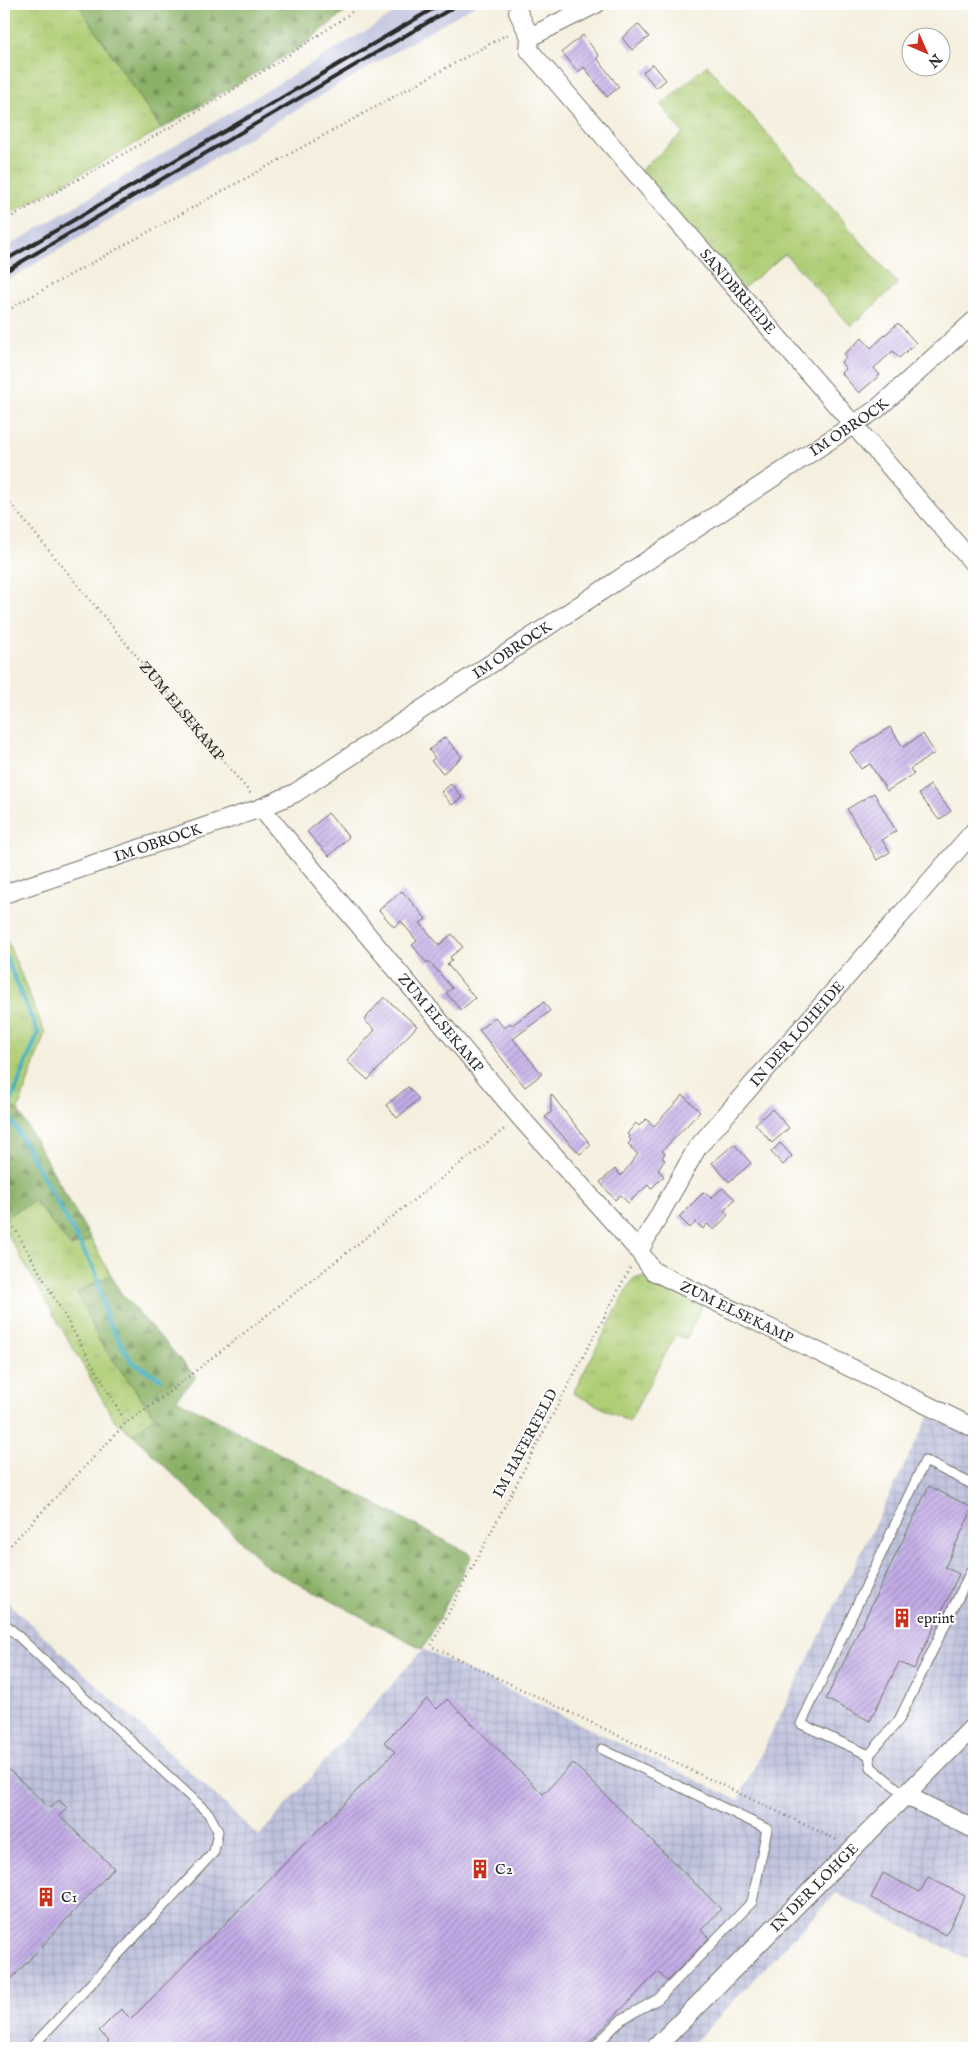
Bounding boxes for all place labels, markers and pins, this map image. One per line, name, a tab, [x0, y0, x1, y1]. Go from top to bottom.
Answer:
building icon: eprint	[891, 1607, 913, 1629]
place label: eprint	[917, 1609, 955, 1628]
building icon: C2	[469, 1858, 491, 1880]
place label: C2	[495, 1860, 513, 1879]
building icon: C1	[35, 1886, 57, 1908]
place label: C1	[61, 1888, 77, 1907]

